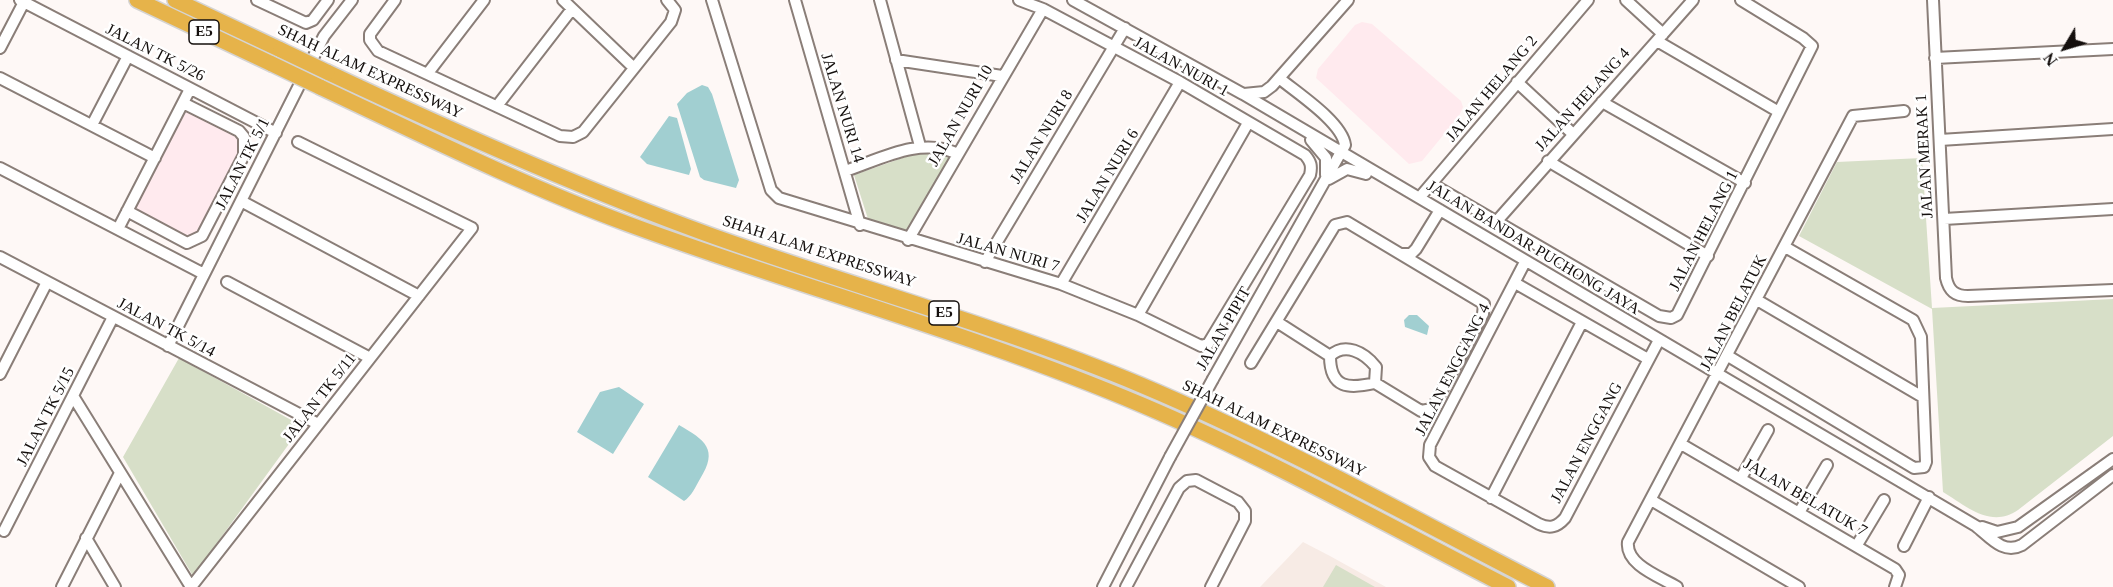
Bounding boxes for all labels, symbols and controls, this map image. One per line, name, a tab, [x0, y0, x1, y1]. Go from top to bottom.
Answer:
north arrow	[2035, 18, 2095, 78]
street label: JALAN TK 5/26	[102, 20, 208, 86]
road number: E5	[189, 20, 219, 44]
street label: SHAH ALAM EXPRESSWAY	[274, 21, 466, 123]
street label: JALAN HELANG 2	[1442, 32, 1542, 146]
street label: JALAN NURI 1	[1130, 33, 1232, 101]
street label: JALAN HELANG 4	[1532, 44, 1634, 156]
text: N	[2040, 50, 2061, 69]
street label: JALAN NURI 14	[816, 51, 868, 165]
street label: JALAN NURI 10	[924, 62, 998, 170]
street label: JALAN NURI 8	[1007, 87, 1077, 187]
street label: JALAN MERAK 1	[1912, 93, 1938, 219]
street label: JALAN TK 5/1	[212, 115, 274, 213]
street label: JALAN NURI 6	[1073, 126, 1143, 226]
street label: JALAN HELANG 1	[1665, 168, 1743, 294]
street label: JALAN BANDAR PUCHONG JAYA	[1423, 177, 1643, 319]
street label: SHAH ALAM EXPRESSWAY	[720, 212, 918, 292]
street label: JALAN NURI 7	[955, 229, 1061, 277]
street label: JALAN BELATUK	[1696, 252, 1772, 374]
street label: JALAN PIPIT	[1192, 284, 1256, 374]
street label: JALAN TK 5/14	[114, 294, 218, 362]
road number: E5	[929, 301, 959, 325]
street label: JALAN ENGGANG 4	[1411, 301, 1495, 439]
street label: JALAN TK 5/11	[279, 350, 361, 446]
street label: JALAN TK 5/15	[13, 364, 79, 470]
street label: SHAH ALAM EXPRESSWAY	[1179, 376, 1369, 482]
street label: JALAN ENGGANG	[1547, 379, 1627, 507]
street label: JALAN BELATUK 7	[1740, 455, 1870, 541]

